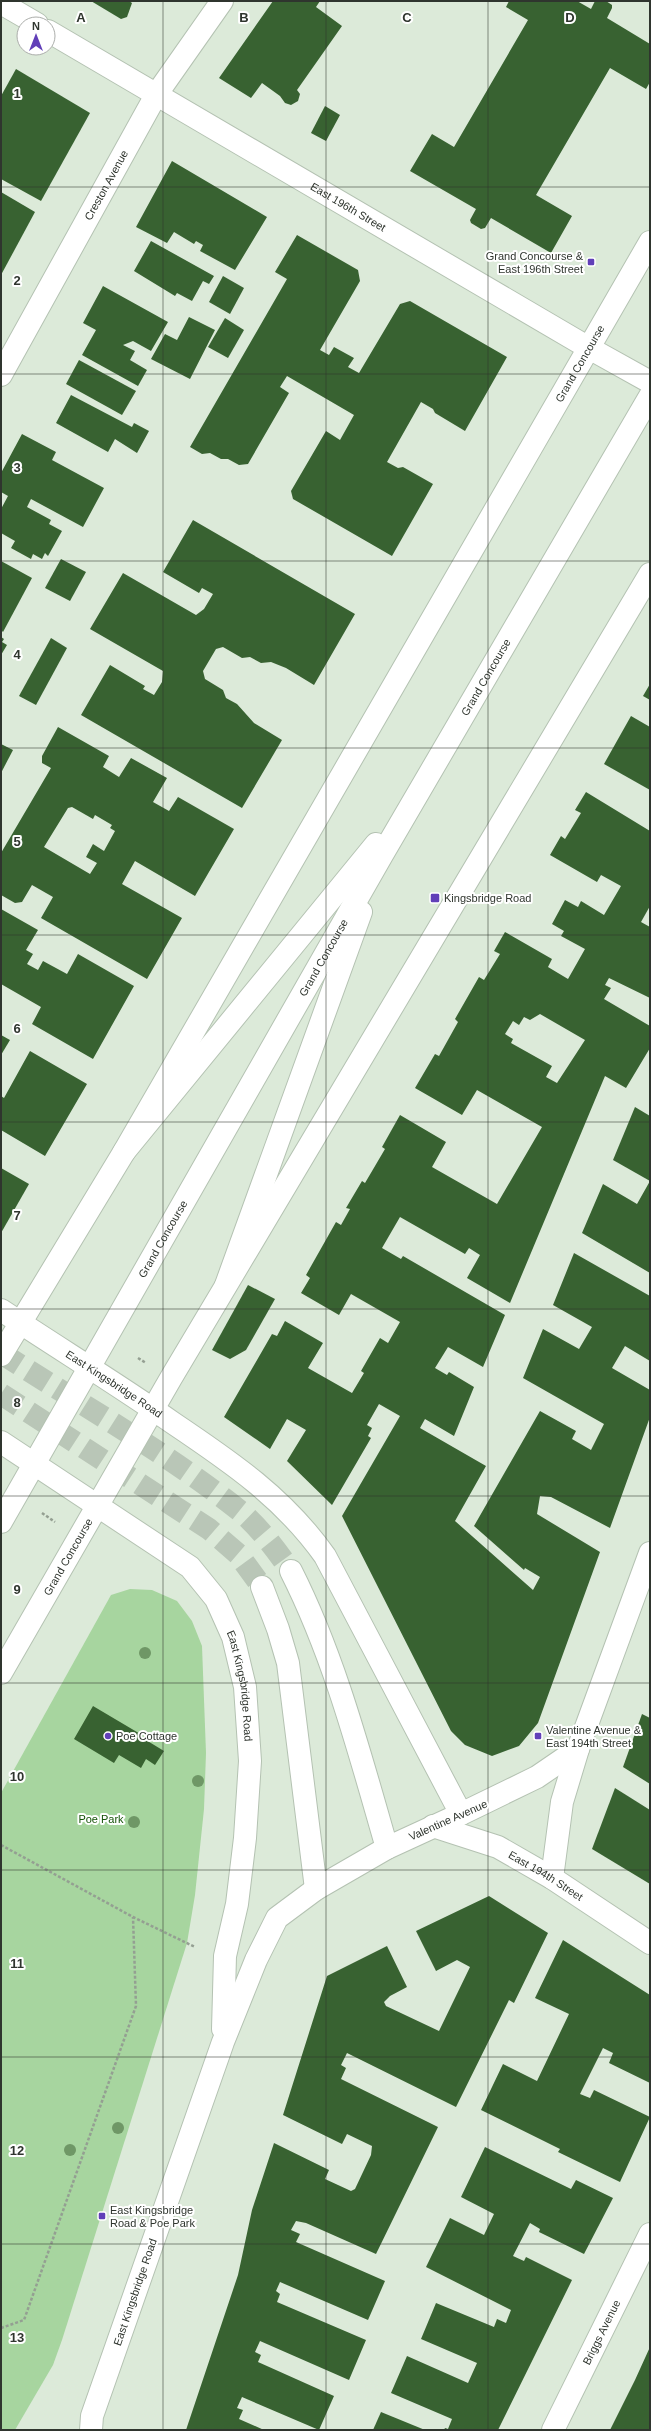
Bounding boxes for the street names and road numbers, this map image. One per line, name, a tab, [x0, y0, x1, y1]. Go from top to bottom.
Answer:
street label: Creston Avenue	[82, 148, 130, 222]
street label: East 196th Street	[309, 180, 388, 234]
street label: Grand Concourse	[553, 323, 607, 404]
street label: Grand Concourse	[459, 637, 513, 718]
street label: Grand Concourse	[297, 917, 350, 998]
street label: Grand Concourse	[136, 1198, 189, 1280]
street label: East Kingsbridge Road	[64, 1348, 164, 1420]
street label: Grand Concourse	[41, 1516, 95, 1598]
street label: East Kingsbridge Road	[225, 1628, 255, 1742]
street label: Valentine Avenue	[407, 1797, 489, 1843]
street label: East 194th Street	[506, 1848, 585, 1903]
street label: East Kingsbridge Road	[111, 2237, 159, 2347]
street label: Briggs Avenue	[580, 2298, 622, 2367]

